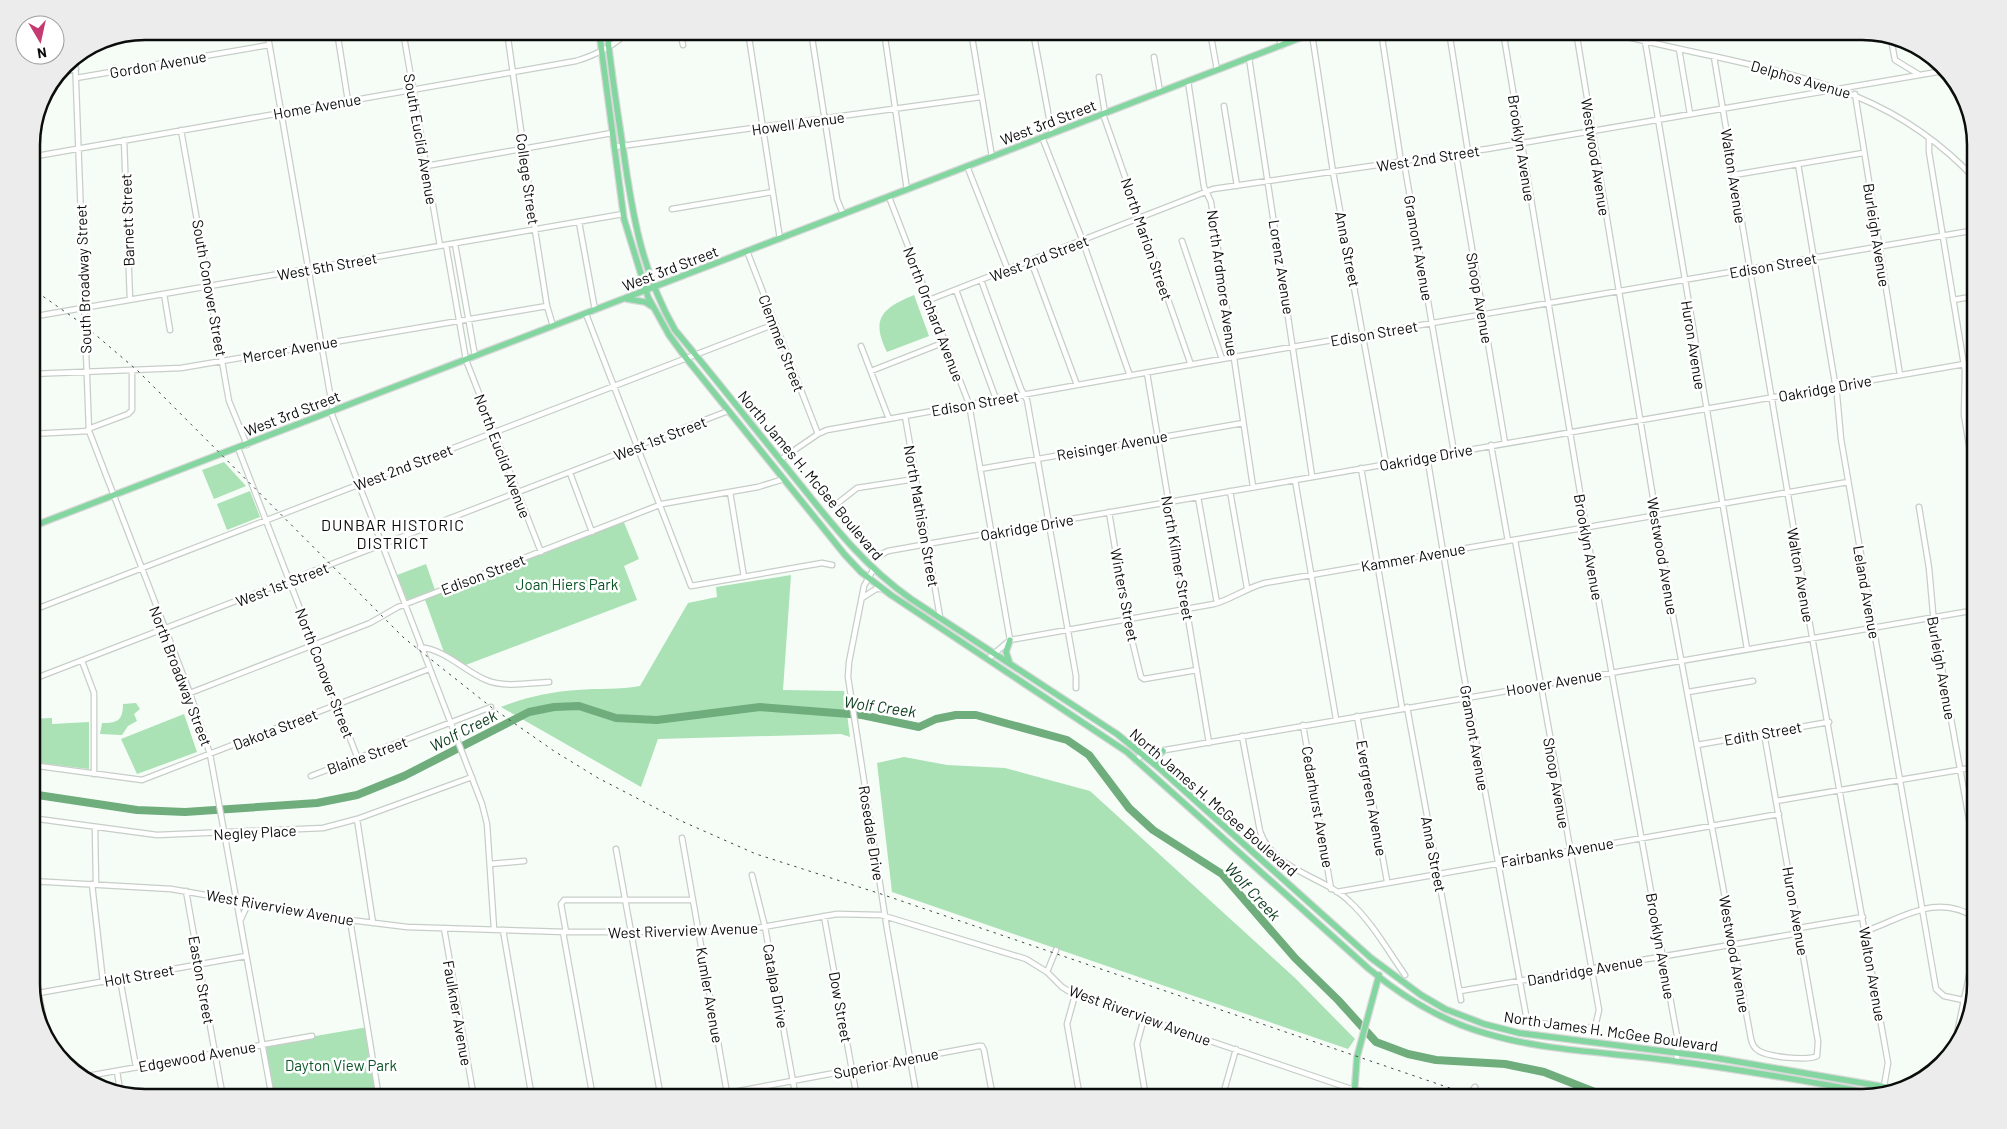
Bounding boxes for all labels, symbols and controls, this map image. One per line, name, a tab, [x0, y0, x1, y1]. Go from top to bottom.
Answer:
north arrow	[15, 15, 65, 65]
text: N	[36, 44, 48, 62]
street label: Gordon Avenue	[108, 47, 208, 81]
street label: Delphos Avenue	[1749, 56, 1853, 102]
street label: South Euclid Avenue	[401, 72, 441, 206]
street label: Home Avenue	[272, 89, 362, 123]
street label: Brooklyn Avenue	[1505, 93, 1539, 203]
street label: West 3rd Street	[998, 95, 1098, 149]
street label: Westwood Avenue	[1578, 97, 1614, 217]
street label: Howell Avenue	[750, 108, 846, 138]
street label: Walton Avenue	[1718, 127, 1750, 225]
street label: College Street	[513, 132, 543, 226]
street label: West 2nd Street	[1375, 141, 1481, 175]
street label: Barnett Street	[116, 173, 138, 267]
street label: North Marion Street	[1118, 175, 1176, 303]
street label: Burleigh Avenue	[1860, 182, 1894, 288]
street label: Gramont Avenue	[1401, 194, 1437, 302]
street label: South Broadway Street	[71, 204, 95, 354]
street label: North Ardmore Avenue	[1204, 209, 1242, 357]
street label: Anna Street	[1332, 210, 1364, 288]
street label: South Conover Street	[189, 218, 231, 358]
street label: Lorenz Avenue	[1266, 218, 1298, 316]
street label: West 2nd Street	[987, 231, 1091, 285]
street label: West 3rd Street	[620, 241, 720, 295]
street label: North Orchard Avenue	[900, 244, 968, 384]
street label: West 5th Street	[276, 248, 378, 284]
street label: Edison Street	[1728, 248, 1818, 282]
street label: Shoop Avenue	[1463, 251, 1497, 345]
street label: Clemmer Street	[755, 292, 809, 394]
street label: Huron Avenue	[1678, 299, 1710, 391]
street label: Edison Street	[1329, 316, 1419, 350]
street label: Mercer Avenue	[241, 332, 339, 366]
street label: Oakridge Drive	[1777, 371, 1873, 405]
street label: West 3rd Street	[242, 386, 342, 440]
street label: North James H. McGee Boulevard	[735, 386, 887, 564]
street label: Edison Street	[930, 386, 1020, 420]
street label: North Euclid Avenue	[471, 391, 535, 521]
street label: West 1st Street	[611, 412, 709, 464]
street label: Reisinger Avenue	[1055, 426, 1169, 464]
street label: West 2nd Street	[351, 440, 455, 494]
street label: Oakridge Drive	[1378, 440, 1474, 474]
street label: North Mathison Street	[901, 444, 943, 588]
street label: Brooklyn Avenue	[1571, 492, 1607, 602]
street label: North Kilmer Street	[1158, 494, 1198, 622]
street label: Westwood Avenue	[1644, 496, 1682, 616]
street label: Oakridge Drive	[979, 510, 1075, 544]
district label: DUNBAR HISTORIC DISTRICT	[321, 515, 465, 552]
street label: Walton Avenue	[1784, 526, 1818, 624]
street label: Kammer Avenue	[1359, 539, 1467, 575]
street label: Leland Avenue	[1850, 544, 1884, 640]
street label: Winters Street	[1107, 547, 1143, 643]
street label: Edison Street	[438, 550, 528, 598]
street label: West 1st Street	[233, 558, 331, 610]
park label: Joan Hiers Park	[516, 575, 619, 593]
street label: North Broadway Street	[146, 603, 216, 749]
street label: North Conover Street	[292, 605, 358, 741]
street label: Burleigh Avenue	[1924, 615, 1960, 721]
street label: Hoover Avenue	[1505, 665, 1603, 699]
street label: Gramont Avenue	[1457, 684, 1493, 792]
water label: Wolf Creek	[843, 692, 918, 721]
street label: Dakota Street	[230, 705, 320, 753]
water label: Wolf Creek	[426, 705, 500, 755]
street label: Edith Street	[1723, 717, 1803, 749]
street label: North James H. McGee Boulevard	[1127, 724, 1301, 880]
street label: Blaine Street	[324, 732, 410, 778]
street label: Shoop Avenue	[1540, 736, 1574, 830]
street label: Evergreen Avenue	[1353, 739, 1391, 857]
street label: Cedarhurst Avenue	[1298, 745, 1338, 869]
street label: Rosedale Drive	[856, 784, 888, 882]
street label: Anna Street	[1418, 815, 1450, 893]
street label: Negley Place	[213, 821, 297, 843]
street label: Fairbanks Avenue	[1499, 833, 1615, 871]
water label: Wolf Creek	[1221, 858, 1285, 924]
street label: Huron Avenue	[1779, 865, 1813, 957]
street label: West Riverview Avenue	[205, 885, 355, 929]
street label: Brooklyn Avenue	[1643, 891, 1679, 1001]
street label: Westwood Avenue	[1716, 894, 1754, 1014]
street label: West Riverview Avenue	[608, 918, 758, 942]
street label: Walton Avenue	[1856, 925, 1890, 1023]
street label: Easton Street	[185, 934, 219, 1026]
street label: Catalpa Drive	[760, 942, 792, 1030]
street label: Kumler Avenue	[693, 946, 727, 1044]
street label: Dandridge Avenue	[1526, 951, 1644, 989]
street label: Faulkner Avenue	[440, 959, 476, 1067]
street label: Holt Street	[103, 960, 175, 990]
street label: Dow Street	[826, 970, 856, 1044]
street label: West Riverview Avenue	[1066, 981, 1214, 1049]
street label: North James H. McGee Boulevard	[1503, 1007, 1719, 1055]
street label: Edgewood Avenue	[137, 1037, 257, 1075]
street label: Superior Avenue	[832, 1044, 940, 1082]
park label: Dayton View Park	[285, 1056, 397, 1074]

